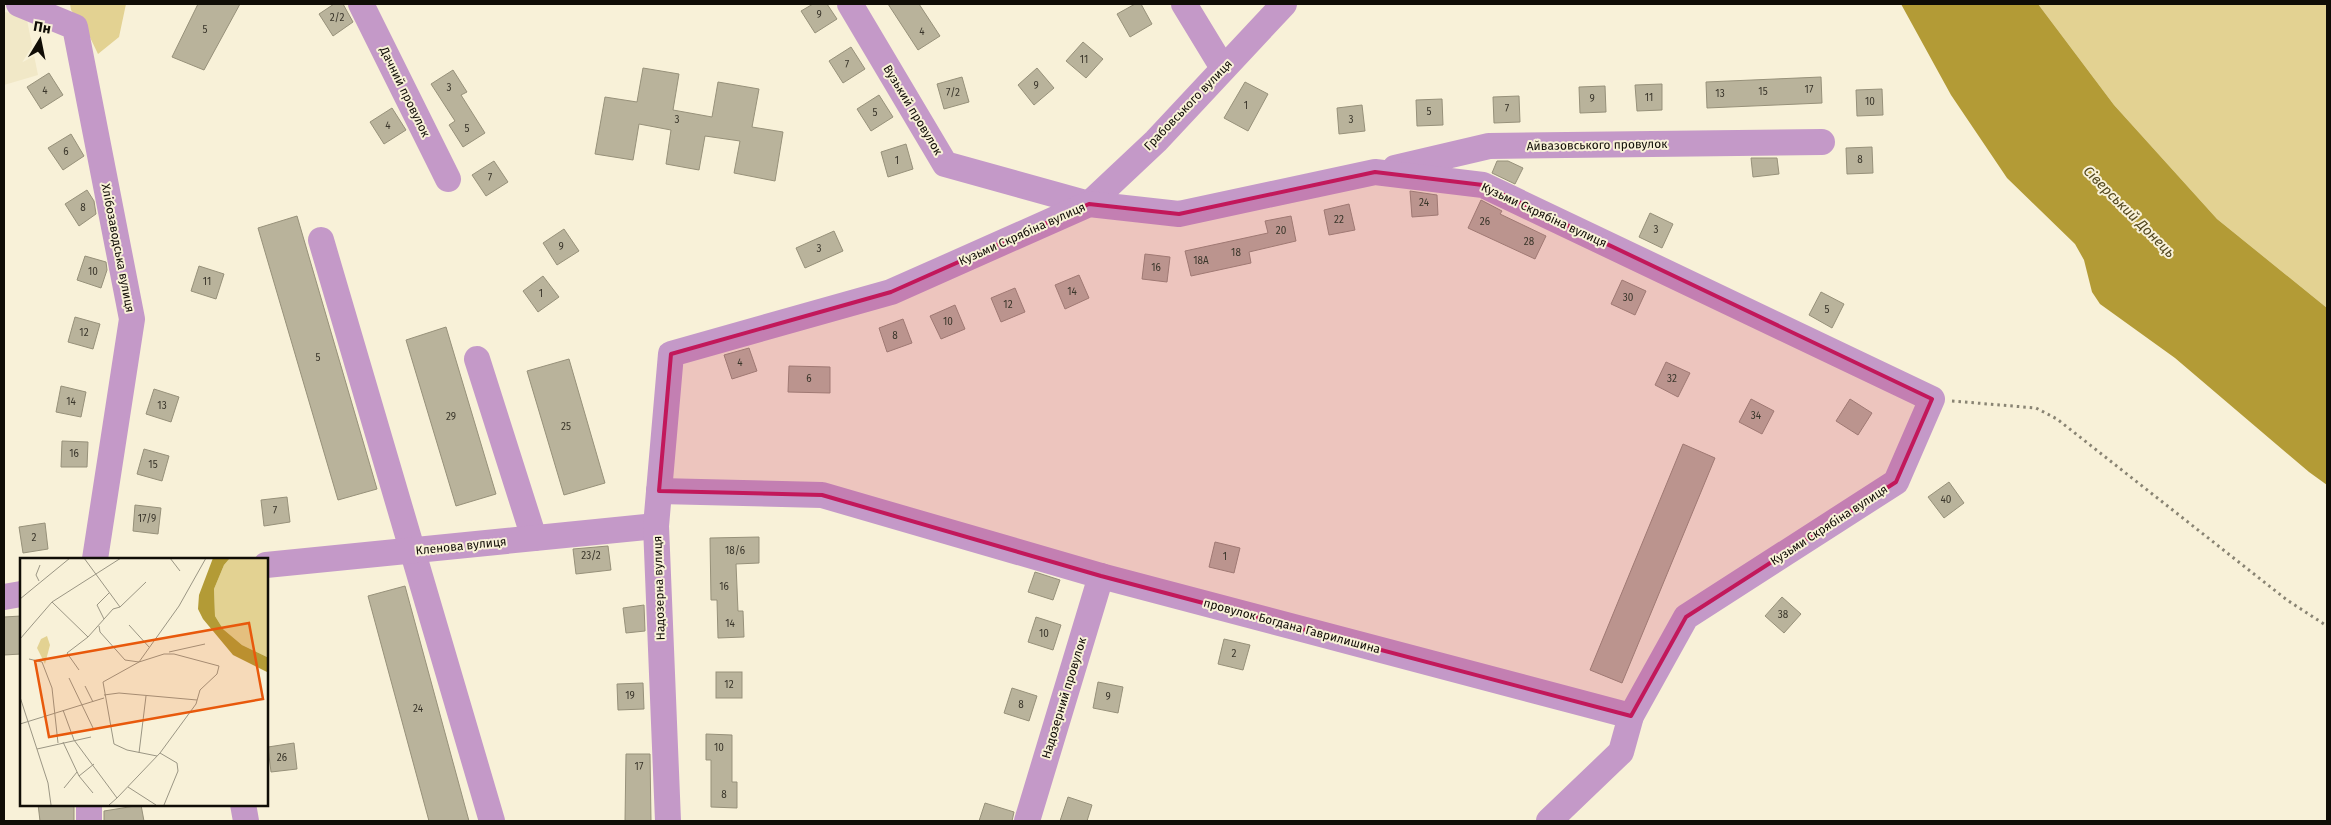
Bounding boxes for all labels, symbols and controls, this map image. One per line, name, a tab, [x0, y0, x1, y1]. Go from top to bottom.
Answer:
house number: 9	[816, 9, 822, 21]
house number: 2/2	[330, 12, 344, 24]
north arrow	[15, 15, 65, 65]
text: Пн	[32, 18, 52, 38]
house number: 5	[202, 24, 208, 36]
house number: 4	[919, 26, 925, 38]
street label: Дачний провулок	[377, 44, 433, 140]
house number: 11	[1080, 54, 1088, 66]
street label: Грабовського вулиця	[1141, 57, 1235, 153]
house number: 7	[845, 59, 850, 71]
street label: Вузький провулок	[881, 62, 946, 158]
house number: 9	[1033, 80, 1039, 92]
house number: 3	[447, 82, 452, 94]
house number: 17	[1805, 84, 1814, 96]
house number: 4	[42, 85, 48, 97]
house number: 15	[1758, 86, 1768, 98]
house number: 7/2	[946, 87, 960, 99]
house number: 13	[1715, 88, 1725, 100]
house number: 11	[1645, 92, 1653, 104]
house number: 9	[1589, 93, 1595, 105]
house number: 10	[1865, 96, 1875, 108]
house number: 1	[1244, 100, 1248, 112]
house number: 7	[1505, 103, 1510, 115]
house number: 5	[1426, 106, 1432, 118]
house number: 5	[872, 107, 878, 119]
house number: 3	[675, 114, 680, 126]
house number: 3	[1349, 114, 1354, 126]
house number: 4	[385, 120, 391, 132]
house number: 5	[464, 123, 470, 135]
street label: Айвазовського провулок	[1527, 137, 1668, 153]
house number: 6	[63, 146, 69, 158]
house number: 8	[1857, 154, 1863, 166]
house number: 1	[895, 155, 899, 167]
water label: Сіверський Донець	[2080, 163, 2178, 261]
house number: 7	[488, 172, 493, 184]
street label: Кузьми Скрябіна вулиця	[1479, 180, 1609, 250]
street label: Хлібозаводська вулиця	[99, 182, 137, 314]
house number: 24	[1419, 197, 1430, 209]
street label: Кузьми Скрябіна вулиця	[957, 200, 1087, 268]
house number: 8	[80, 202, 86, 214]
house number: 22	[1334, 214, 1344, 226]
house number: 26	[1480, 216, 1490, 228]
house number: 3	[1654, 224, 1659, 236]
house number: 20	[1276, 225, 1287, 237]
house number: 28	[1524, 236, 1535, 248]
house number: 9	[558, 241, 564, 253]
house number: 3	[817, 243, 822, 255]
house number: 18	[1231, 247, 1241, 259]
house number: 18А	[1193, 255, 1209, 267]
house number: 16	[1151, 262, 1161, 274]
house number: 10	[88, 266, 98, 278]
house number: 11	[203, 276, 211, 288]
house number: 14	[1067, 286, 1078, 298]
house number: 1	[539, 288, 543, 300]
house number: 30	[1623, 292, 1634, 304]
house number: 12	[1003, 299, 1013, 311]
house number: 5	[1824, 304, 1830, 316]
house number: 10	[943, 316, 953, 328]
house number: 12	[79, 327, 89, 339]
house number: 8	[892, 330, 898, 342]
house number: 5	[315, 352, 321, 364]
house number: 4	[737, 357, 743, 369]
house number: 6	[806, 373, 812, 385]
house number: 32	[1667, 373, 1677, 385]
house number: 14	[66, 396, 77, 408]
house number: 13	[157, 400, 167, 412]
house number: 34	[1751, 410, 1762, 422]
house number: 29	[446, 411, 456, 423]
house number: 25	[561, 421, 571, 433]
house number: 16	[69, 448, 79, 460]
house number: 15	[148, 459, 158, 471]
street label: Кузьми Скрябіна вулиця	[1768, 482, 1890, 568]
house number: 40	[1941, 494, 1952, 506]
house number: 7	[273, 505, 278, 517]
house number: 17/9	[138, 513, 156, 525]
house number: 2	[32, 532, 37, 544]
street label: Кленова вулиця	[415, 534, 507, 558]
street label: Надозерна вулиця	[650, 535, 668, 641]
house number: 18/6	[725, 545, 745, 557]
house number: 23/2	[581, 550, 601, 562]
house number: 1	[1223, 551, 1227, 563]
inset map	[20, 558, 268, 805]
house number: 16	[719, 581, 729, 593]
street label: провулок Богдана Гаврилишина	[1202, 596, 1382, 656]
house number: 38	[1778, 609, 1789, 621]
house number: 14	[725, 618, 736, 630]
house number: 10	[1039, 628, 1049, 640]
street label: Надозерний провулок	[1039, 635, 1089, 760]
house number: 2	[1232, 648, 1237, 660]
house number: 12	[724, 679, 734, 691]
house number: 19	[625, 690, 635, 702]
house number: 9	[1105, 691, 1111, 703]
house number: 8	[1018, 699, 1024, 711]
house number: 24	[413, 703, 424, 715]
house number: 10	[714, 742, 724, 754]
house number: 26	[277, 752, 287, 764]
house number: 17	[635, 761, 644, 773]
house number: 8	[721, 789, 727, 801]

